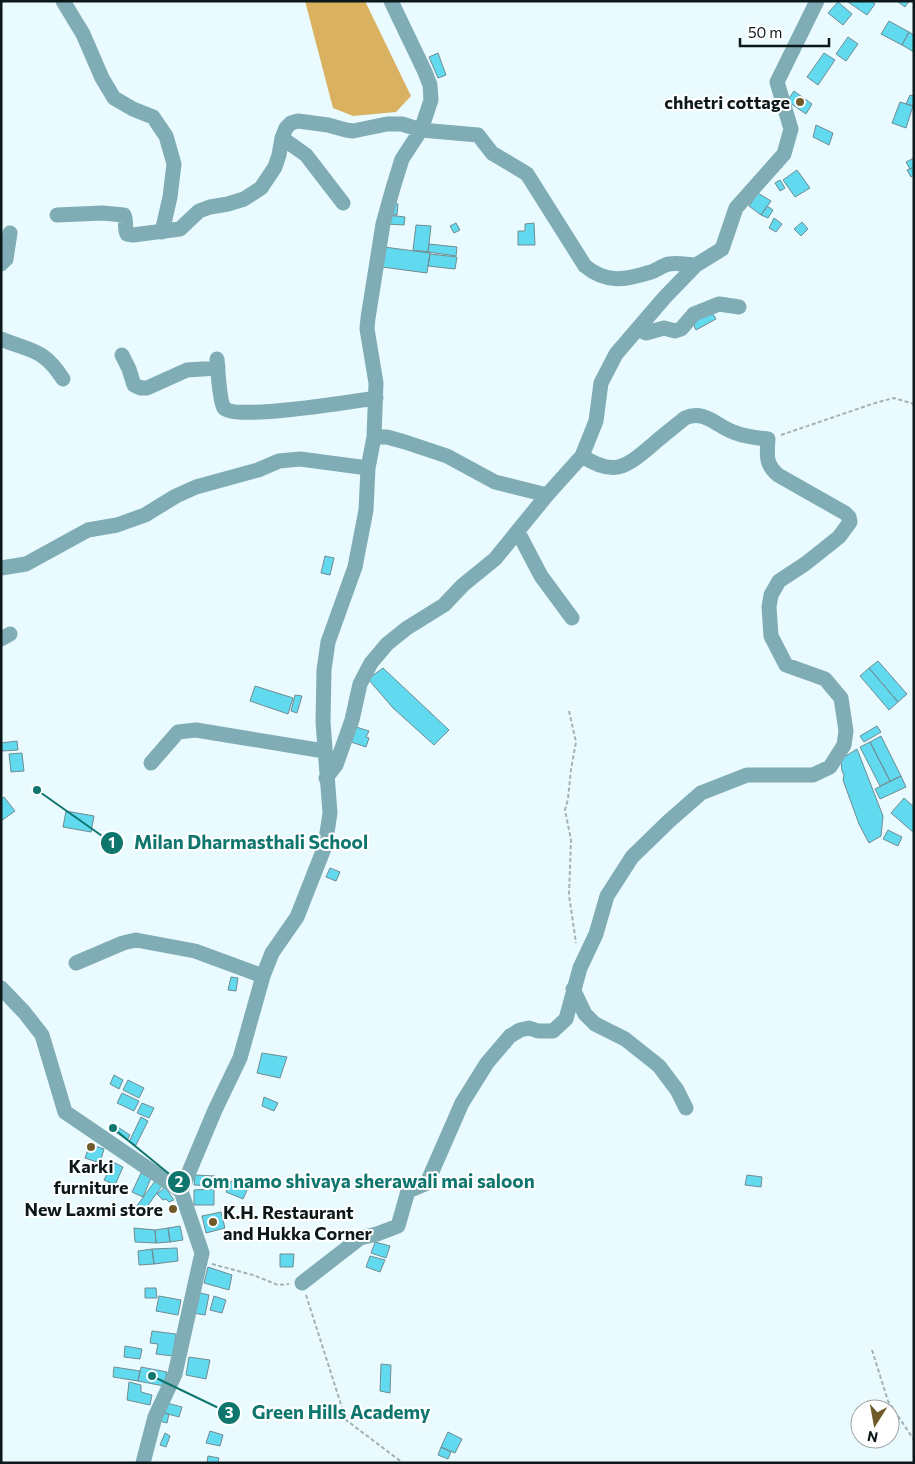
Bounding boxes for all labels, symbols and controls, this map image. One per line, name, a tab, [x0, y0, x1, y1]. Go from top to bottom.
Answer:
scale bar	[740, 15, 829, 47]
text: 50 m	[748, 23, 782, 41]
place label: chhetri cottage	[664, 91, 790, 113]
marker: chhetri cottage	[794, 96, 806, 108]
callout: Milan Dharmasthali School	[99, 826, 378, 860]
text: Milan Dharmasthali School	[134, 830, 368, 853]
text: 1	[109, 833, 115, 851]
marker: Karki furniture	[85, 1141, 97, 1153]
place label: Karki furniture	[53, 1155, 129, 1198]
callout: om namo shivaya sherawali mai saloon	[167, 1165, 545, 1199]
text: om namo shivaya sherawali mai saloon	[201, 1169, 535, 1192]
text: 2	[175, 1172, 183, 1190]
place label: New Laxmi store	[24, 1198, 163, 1220]
place label: K.H. Restaurant and Hukka Corner	[223, 1201, 373, 1244]
marker: New Laxmi store	[167, 1203, 179, 1215]
marker: K.H. Restaurant and Hukka Corner	[207, 1216, 219, 1228]
callout: Green Hills Academy	[217, 1396, 441, 1430]
north arrow	[850, 1399, 900, 1449]
text: Green Hills Academy	[252, 1400, 431, 1423]
text: 3	[225, 1403, 234, 1421]
text: N	[866, 1428, 879, 1447]

